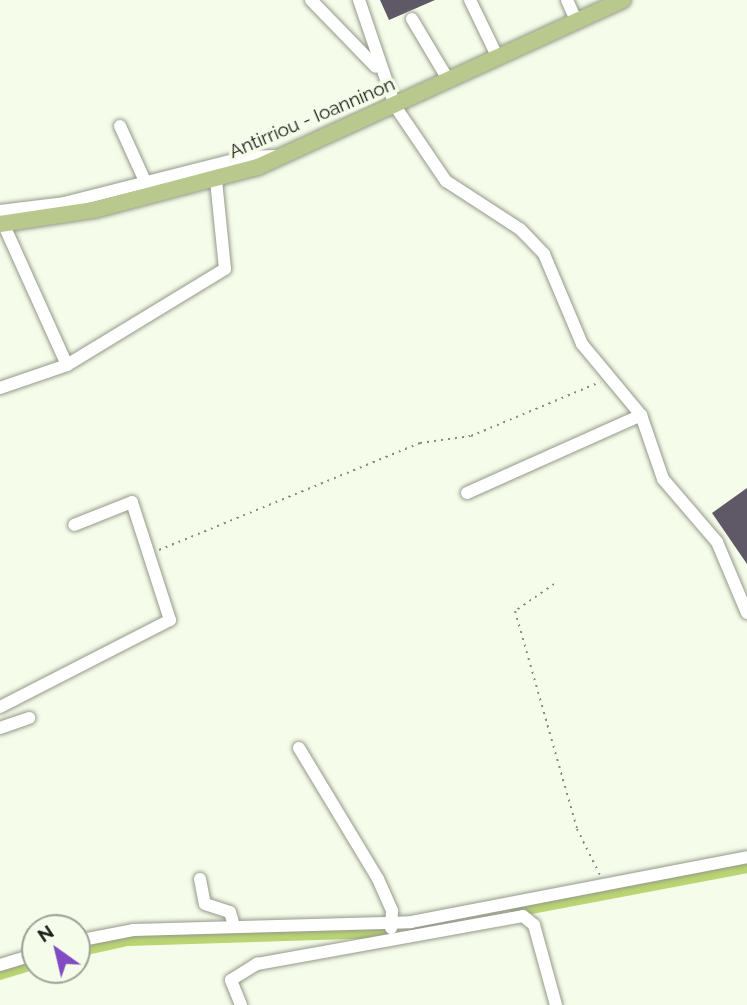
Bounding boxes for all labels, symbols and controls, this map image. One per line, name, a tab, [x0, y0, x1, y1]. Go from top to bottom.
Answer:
street label: Antirriou - Ioanninon	[226, 73, 398, 163]
north arrow	[21, 914, 91, 984]
text: N	[33, 920, 58, 946]

